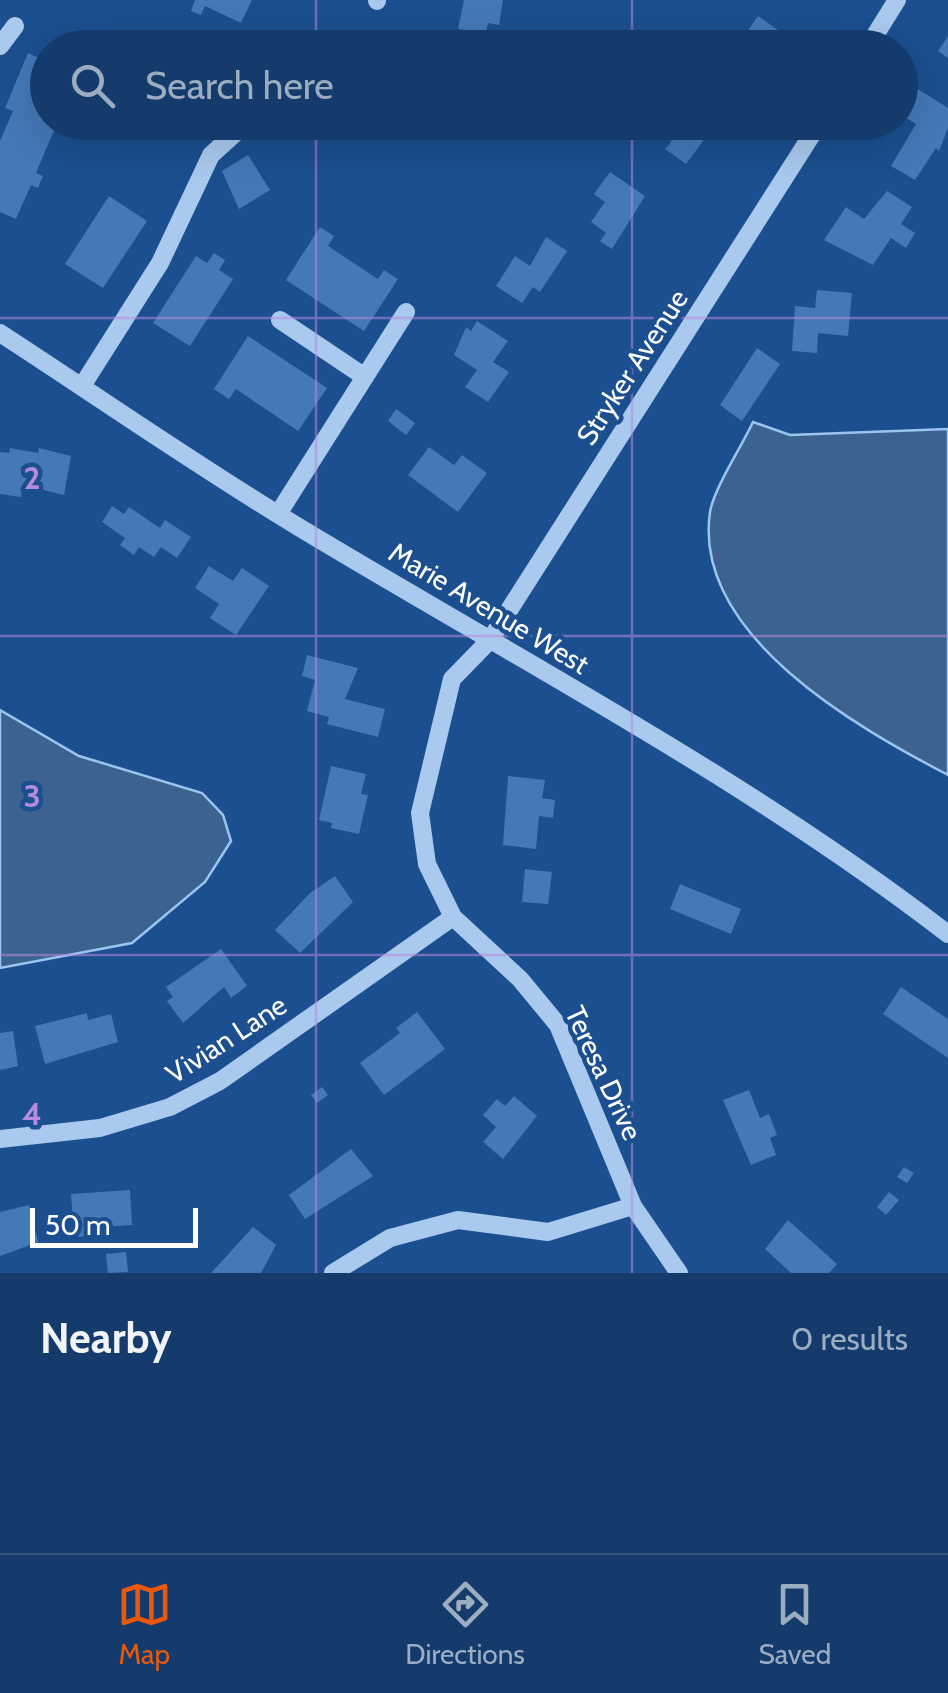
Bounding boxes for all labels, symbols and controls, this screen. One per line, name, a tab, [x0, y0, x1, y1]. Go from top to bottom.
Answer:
search box	[30, 30, 918, 140]
icon: search	[65, 58, 120, 113]
text: Search here	[145, 62, 334, 109]
street label: Stryker Avenue	[569, 283, 695, 451]
text: 2	[24, 458, 40, 497]
street label: Marie Avenue West	[383, 535, 595, 681]
text: 3	[23, 776, 41, 815]
street label: Vivian Lane	[159, 987, 293, 1091]
street label: Teresa Drive	[558, 1001, 650, 1145]
text: 4	[22, 1094, 42, 1133]
scale bar	[30, 1203, 198, 1248]
text: 50 m	[45, 1208, 111, 1242]
text: Nearby	[40, 1312, 172, 1364]
text: 0 results	[791, 1319, 908, 1358]
tab: Map	[117, 1577, 172, 1671]
tab: Directions	[405, 1577, 525, 1671]
tab: Saved	[759, 1577, 831, 1671]

